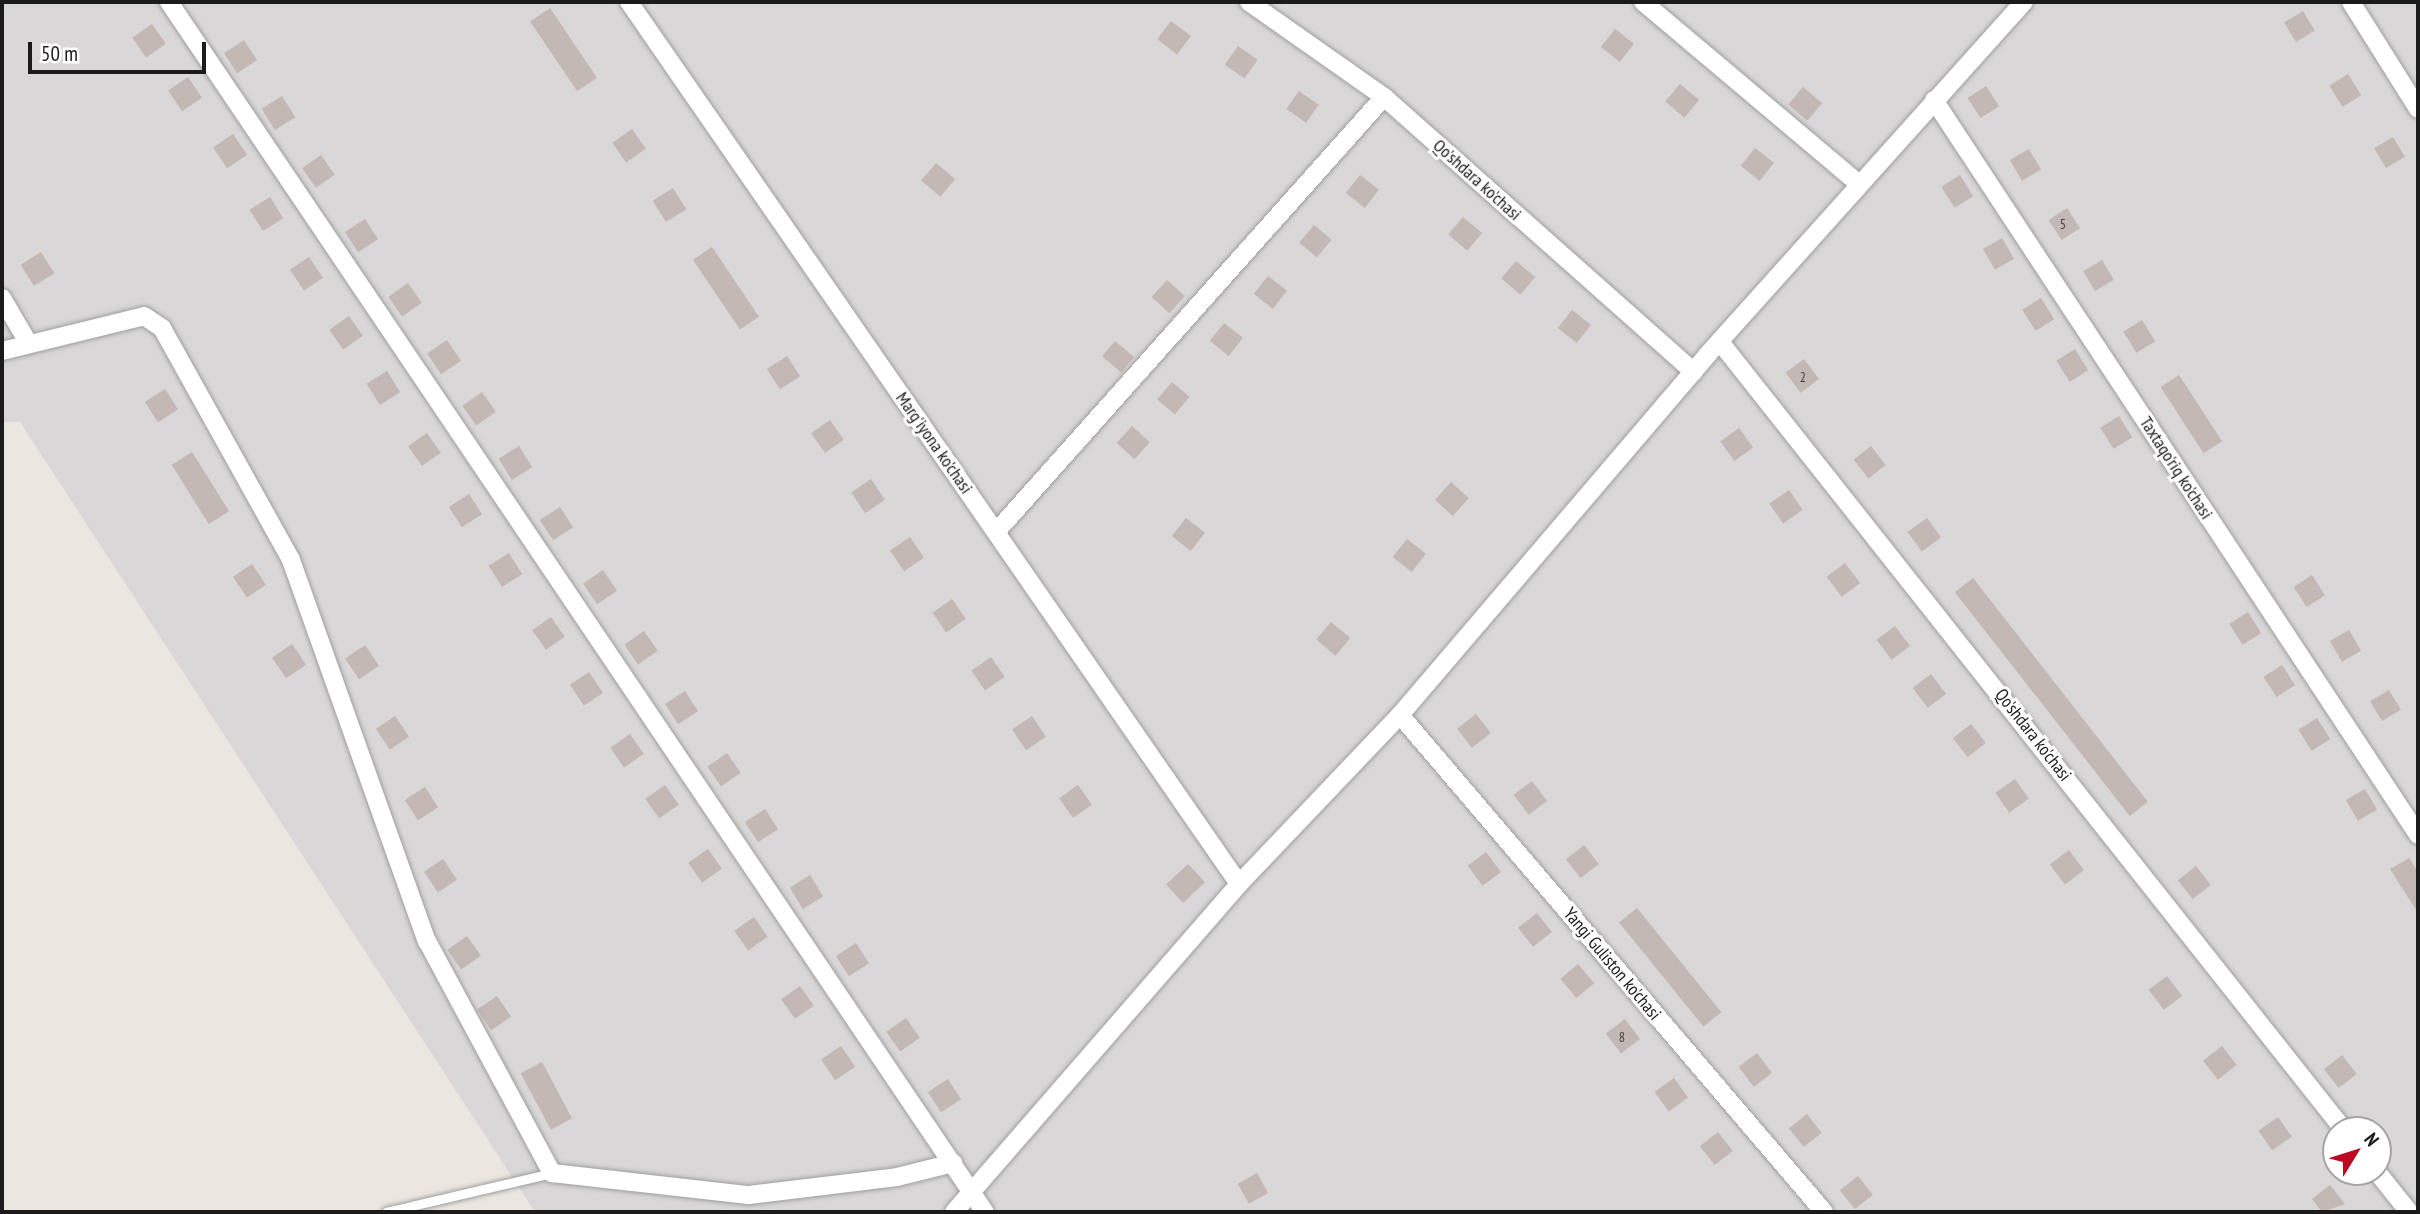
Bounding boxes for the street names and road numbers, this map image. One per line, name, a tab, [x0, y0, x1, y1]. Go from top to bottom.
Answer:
street label: Qo'shdara ko'chasi	[1428, 135, 1526, 225]
street label: Marg'iyona ko'chasi	[891, 388, 977, 498]
street label: Taxtaqo'riq ko'chasi	[2135, 413, 2217, 523]
street label: Qo'shdara ko'chasi	[1990, 685, 2076, 785]
street label: Yangi Guliston ko'chasi	[1559, 903, 1665, 1025]

